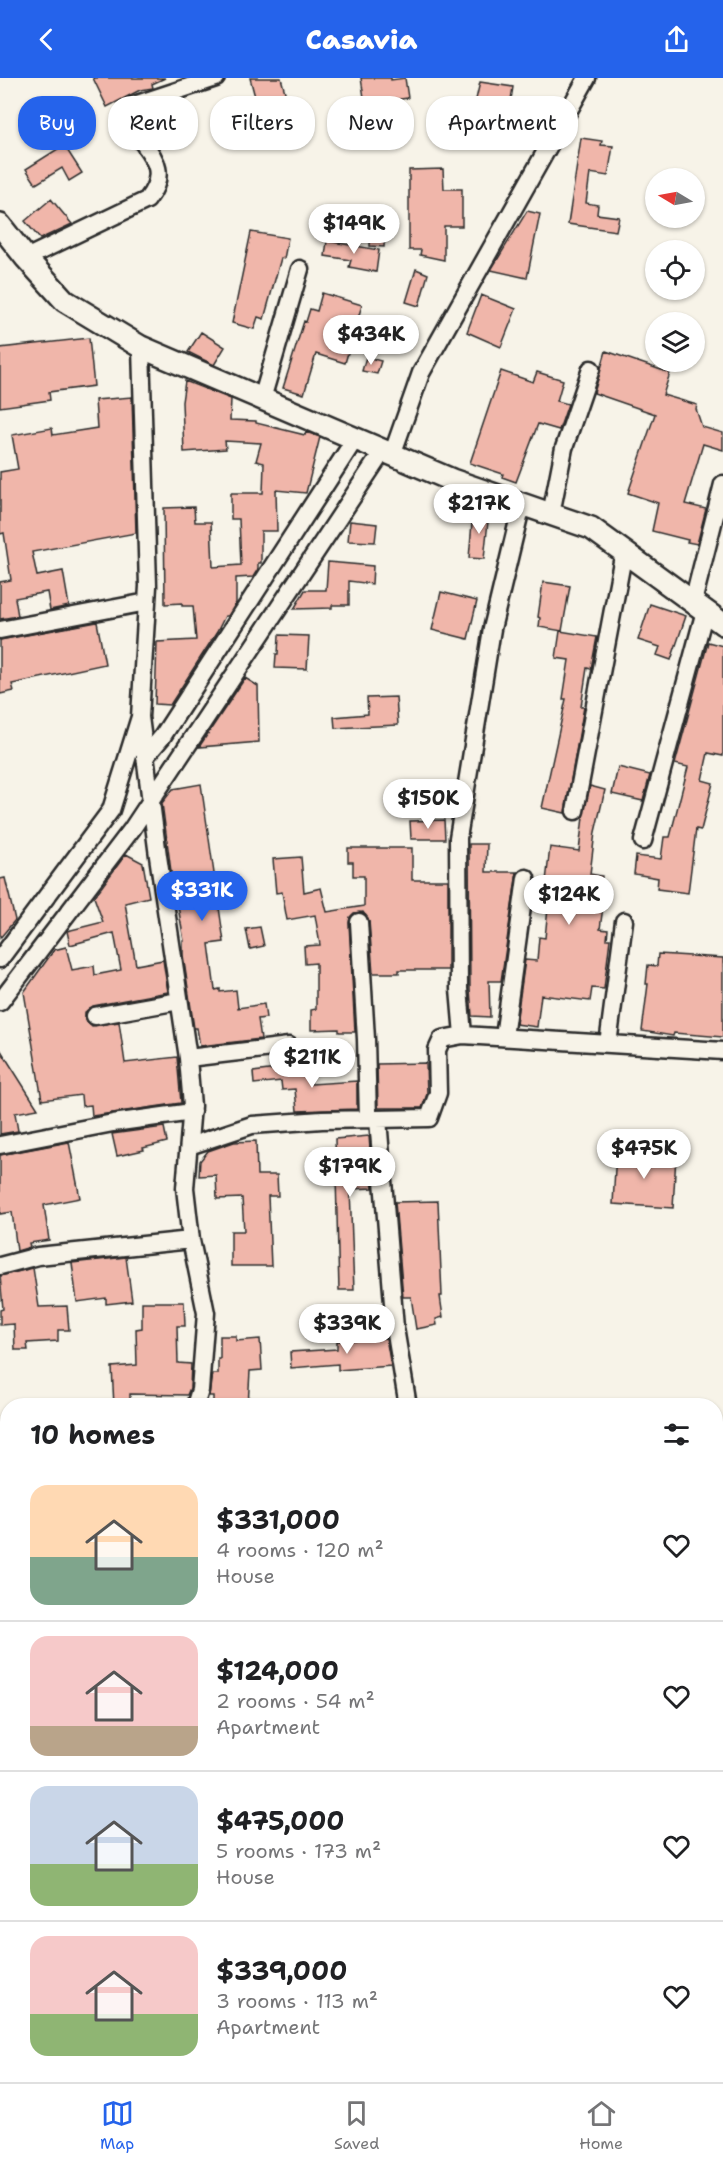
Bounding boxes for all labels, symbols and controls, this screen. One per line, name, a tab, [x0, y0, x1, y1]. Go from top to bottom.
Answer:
text: Casavia	[305, 21, 418, 58]
icon: back	[30, 23, 63, 56]
icon: share	[660, 23, 693, 56]
chip: Buy	[18, 96, 96, 150]
chip: Rent	[108, 96, 198, 150]
chip: Filters	[210, 96, 315, 150]
chip: New	[327, 96, 414, 150]
chip: Apartment	[426, 96, 578, 150]
north arrow	[645, 168, 705, 228]
map controls	[645, 168, 705, 372]
pin: $149K	[312, 204, 396, 255]
text: $149K	[323, 210, 385, 236]
button: locate	[645, 240, 705, 300]
button: layers	[645, 312, 705, 372]
pin: $434K	[329, 315, 413, 366]
text: $434K	[337, 321, 405, 347]
pin: $217K	[437, 484, 521, 535]
text: $217K	[448, 490, 510, 516]
pin: $150K	[386, 779, 470, 830]
text: $150K	[397, 785, 459, 811]
pin: $331K	[160, 871, 244, 922]
pin: $124K	[527, 875, 611, 926]
text: $331K	[171, 877, 234, 903]
text: $124K	[538, 881, 600, 907]
pin: $211K	[270, 1038, 354, 1089]
text: $211K	[283, 1044, 341, 1070]
pin: $475K	[602, 1129, 686, 1180]
text: $475K	[611, 1135, 677, 1161]
pin: $179K	[308, 1147, 392, 1198]
text: $179K	[318, 1153, 382, 1179]
pin: $339K	[305, 1304, 389, 1355]
text: $339K	[313, 1310, 381, 1336]
text: 10 homes	[30, 1417, 155, 1452]
icon: filters	[660, 1418, 693, 1451]
text: $331,000	[216, 1502, 340, 1537]
icon: home	[78, 1509, 150, 1581]
icon: heart	[660, 1529, 693, 1562]
text: 4 rooms · 120 m²	[216, 1537, 384, 1563]
text: House	[216, 1563, 275, 1589]
text: $124,000	[216, 1653, 339, 1688]
icon: home	[78, 1660, 150, 1732]
icon: heart	[660, 1680, 693, 1713]
text: 2 rooms · 54 m²	[216, 1688, 375, 1714]
text: Apartment	[216, 1714, 320, 1740]
text: $475,000	[216, 1803, 345, 1838]
icon: home	[78, 1810, 150, 1882]
icon: heart	[660, 1830, 693, 1863]
text: 5 rooms · 173 m²	[216, 1838, 381, 1864]
text: House	[216, 1864, 275, 1890]
text: $339,000	[216, 1953, 347, 1988]
icon: home	[78, 1960, 150, 2032]
icon: heart	[660, 1980, 693, 2013]
text: 3 rooms · 113 m²	[216, 1988, 378, 2014]
text: Apartment	[216, 2014, 320, 2040]
tab: Map	[100, 2097, 134, 2154]
tab: Saved	[334, 2097, 379, 2154]
tab: Home	[579, 2097, 623, 2154]

